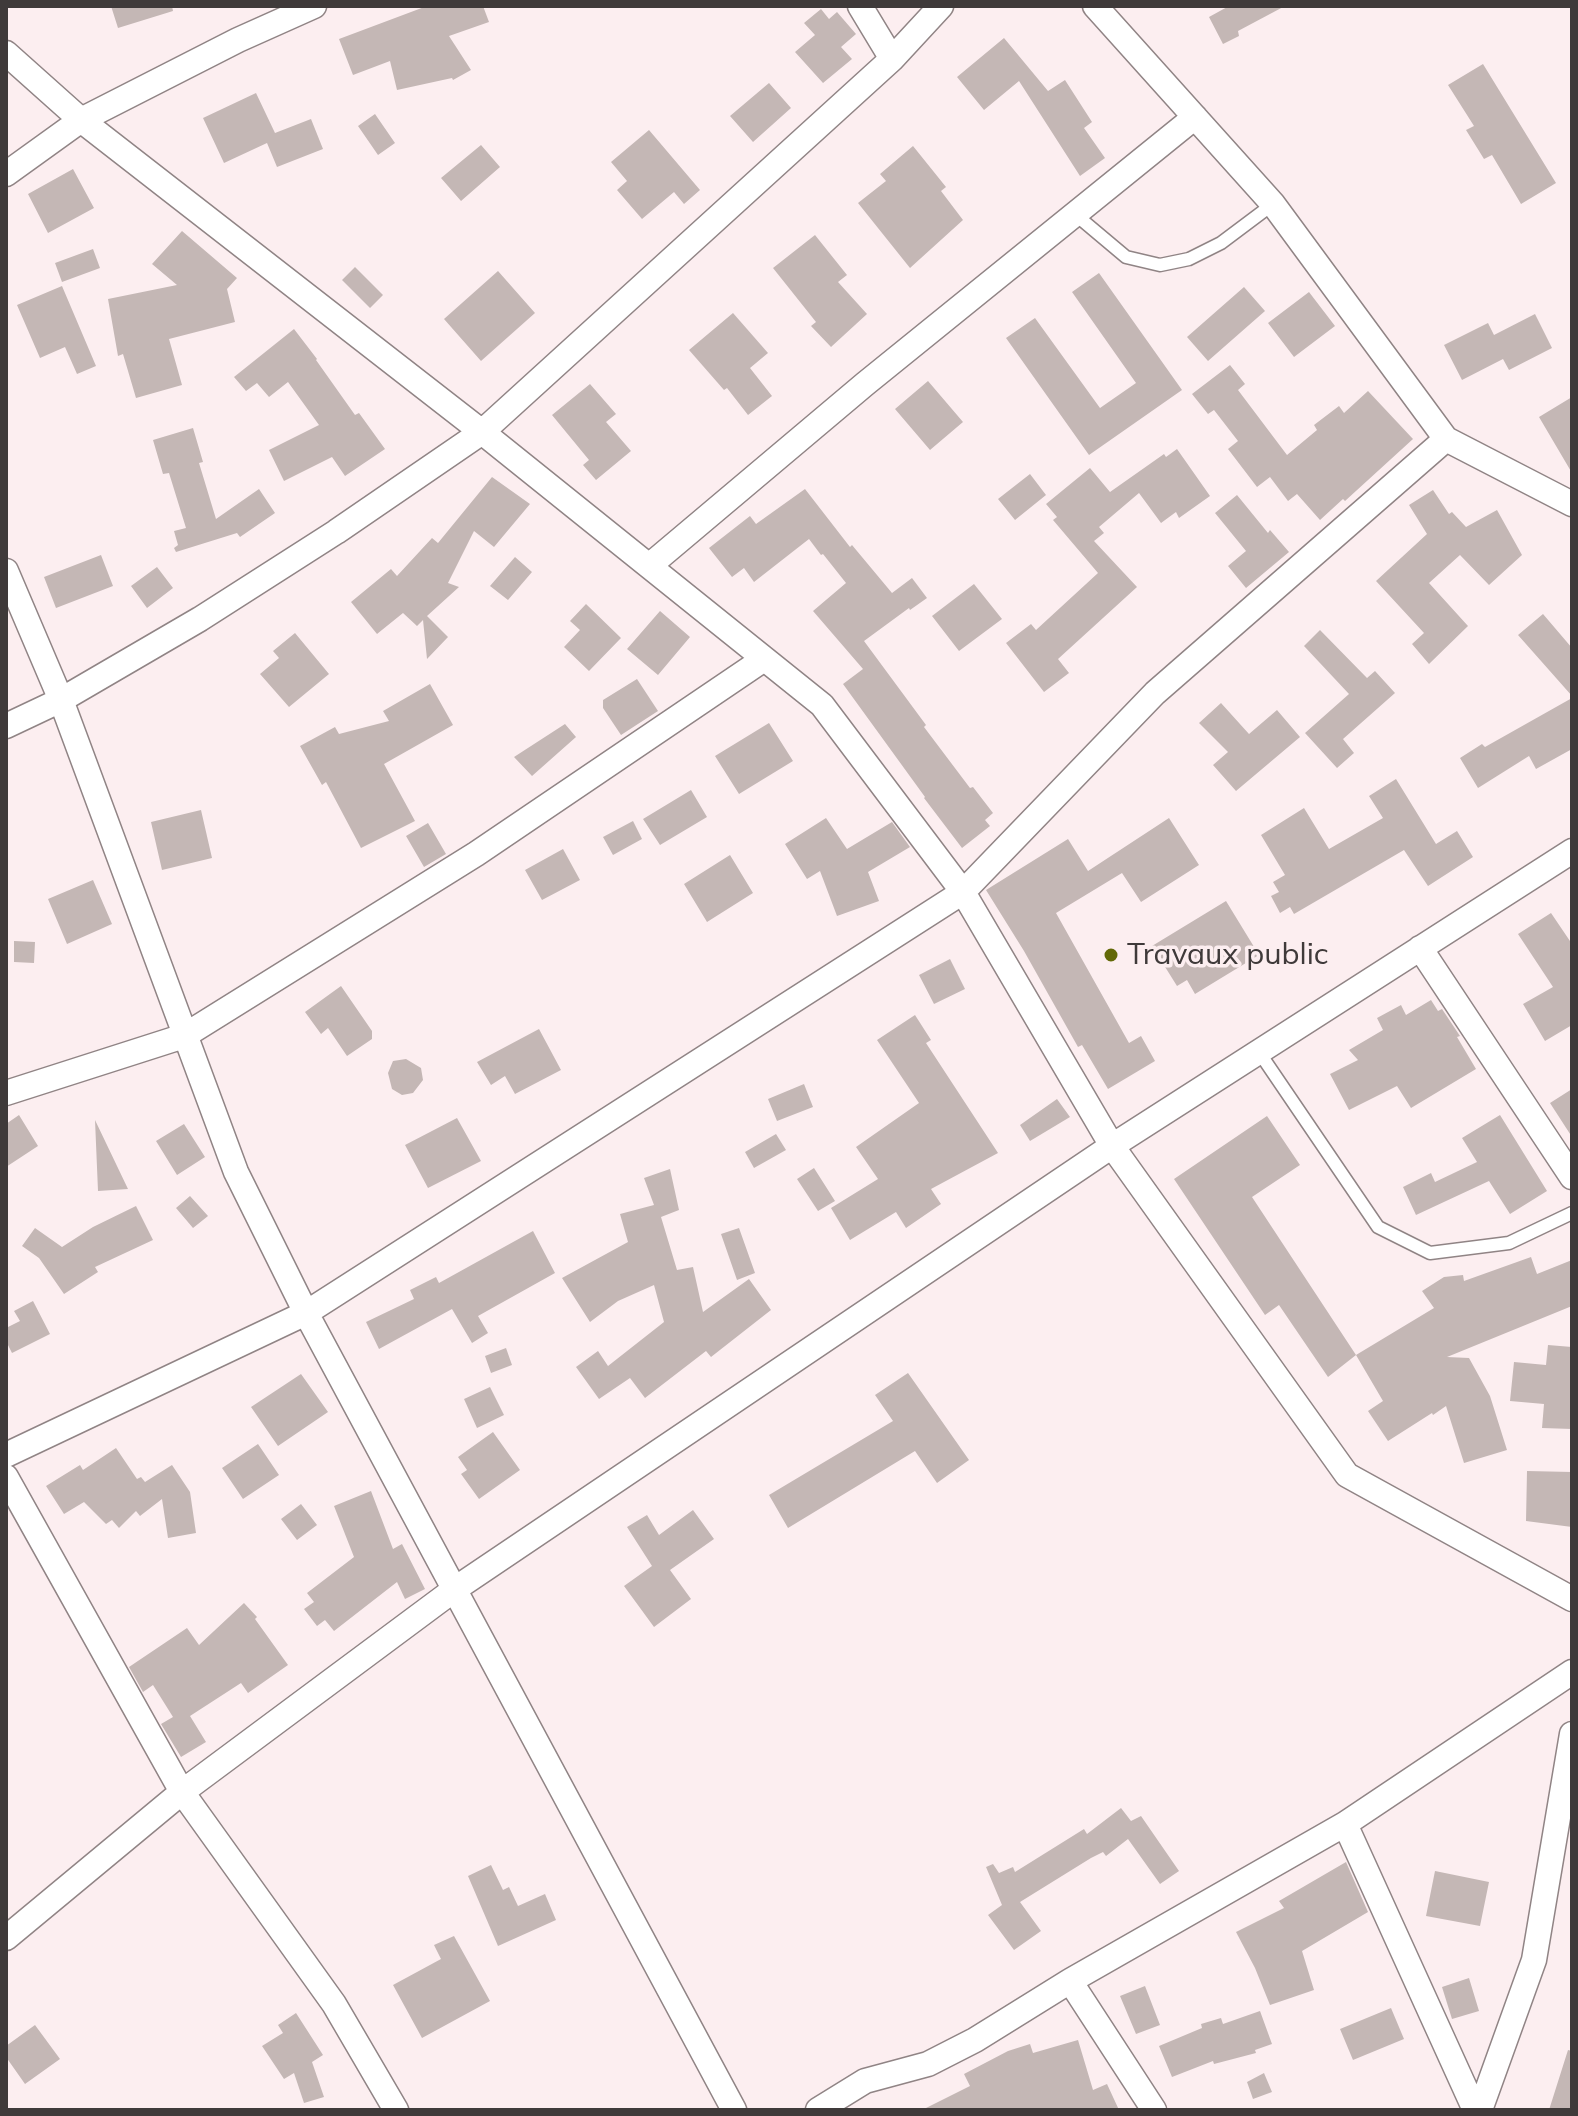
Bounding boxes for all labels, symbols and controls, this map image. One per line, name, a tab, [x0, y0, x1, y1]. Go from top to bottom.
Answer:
place label: Travaux public	[1127, 937, 1329, 973]
marker: Travaux public	[1102, 946, 1120, 964]

